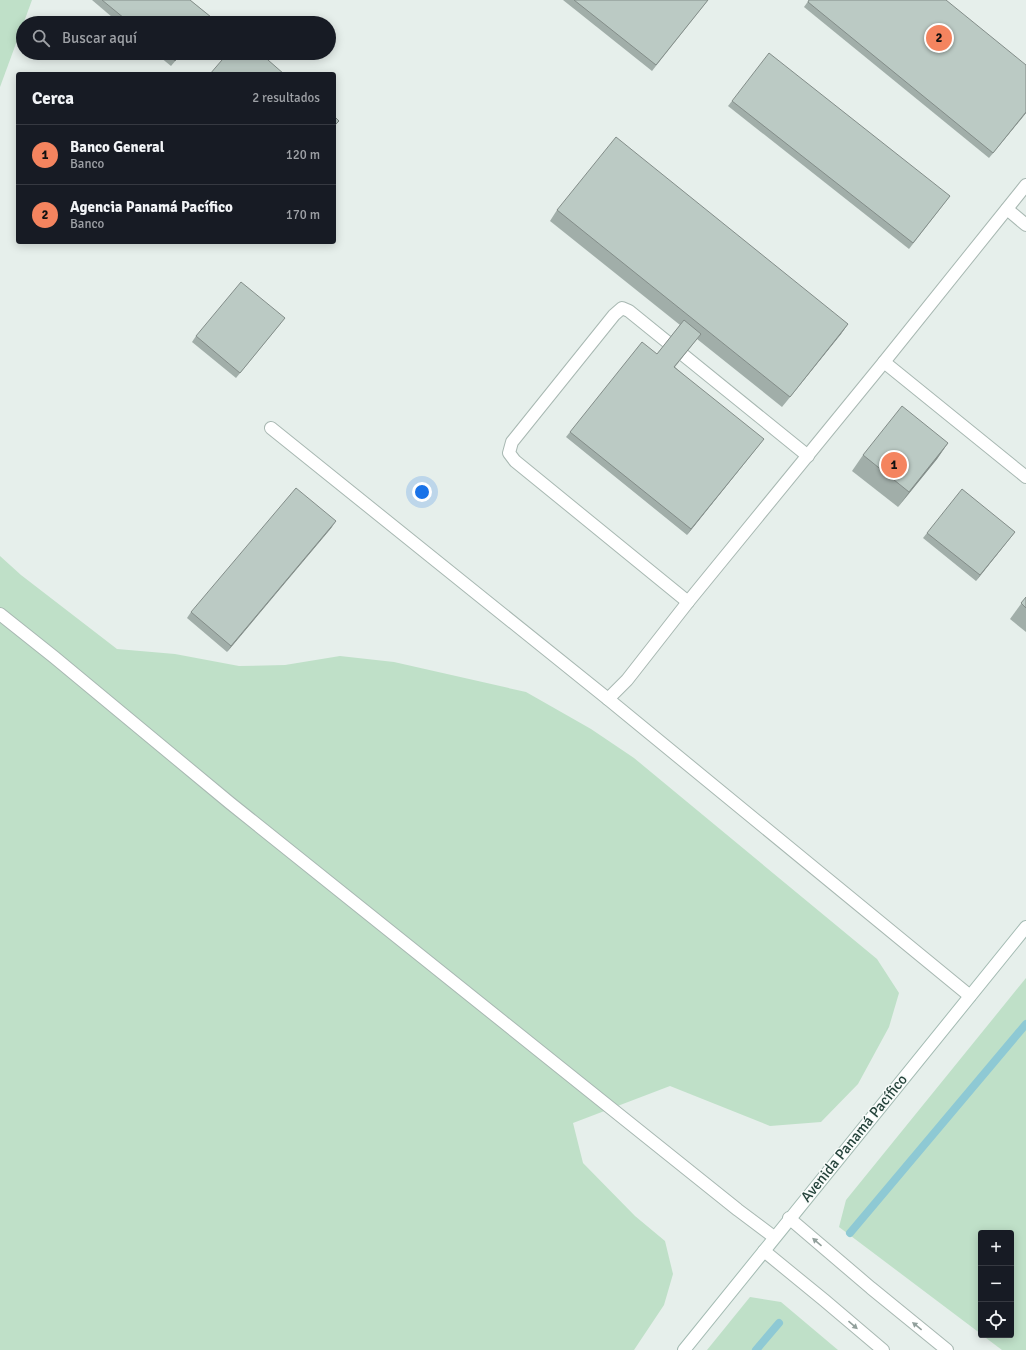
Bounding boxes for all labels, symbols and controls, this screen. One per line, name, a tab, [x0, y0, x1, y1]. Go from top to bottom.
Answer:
search box	[16, 16, 336, 60]
pin: 2	[926, 23, 952, 53]
icon: search	[30, 27, 52, 49]
text: Buscar aquí	[62, 29, 137, 47]
text: Cerca	[32, 88, 74, 109]
text: 2 resultados	[252, 90, 320, 106]
text: Banco General	[70, 138, 164, 156]
text: 1	[41, 147, 49, 163]
text: 120 m	[286, 147, 320, 163]
text: Banco	[70, 156, 104, 172]
text: Agencia Panamá Pacífico	[70, 198, 233, 216]
text: 2	[41, 207, 49, 223]
text: 170 m	[286, 207, 320, 223]
text: Banco	[70, 216, 104, 232]
pin: 1	[881, 450, 907, 480]
your location	[412, 482, 432, 502]
street label: Avenida Panamá Pacífico	[797, 1070, 911, 1205]
map controls	[978, 1230, 1014, 1338]
button: +	[978, 1230, 1014, 1266]
one-way arrow	[812, 1238, 822, 1247]
button: −	[978, 1266, 1014, 1302]
button: locate	[978, 1302, 1014, 1338]
one-way arrow	[848, 1320, 859, 1329]
one-way arrow	[912, 1321, 922, 1330]

